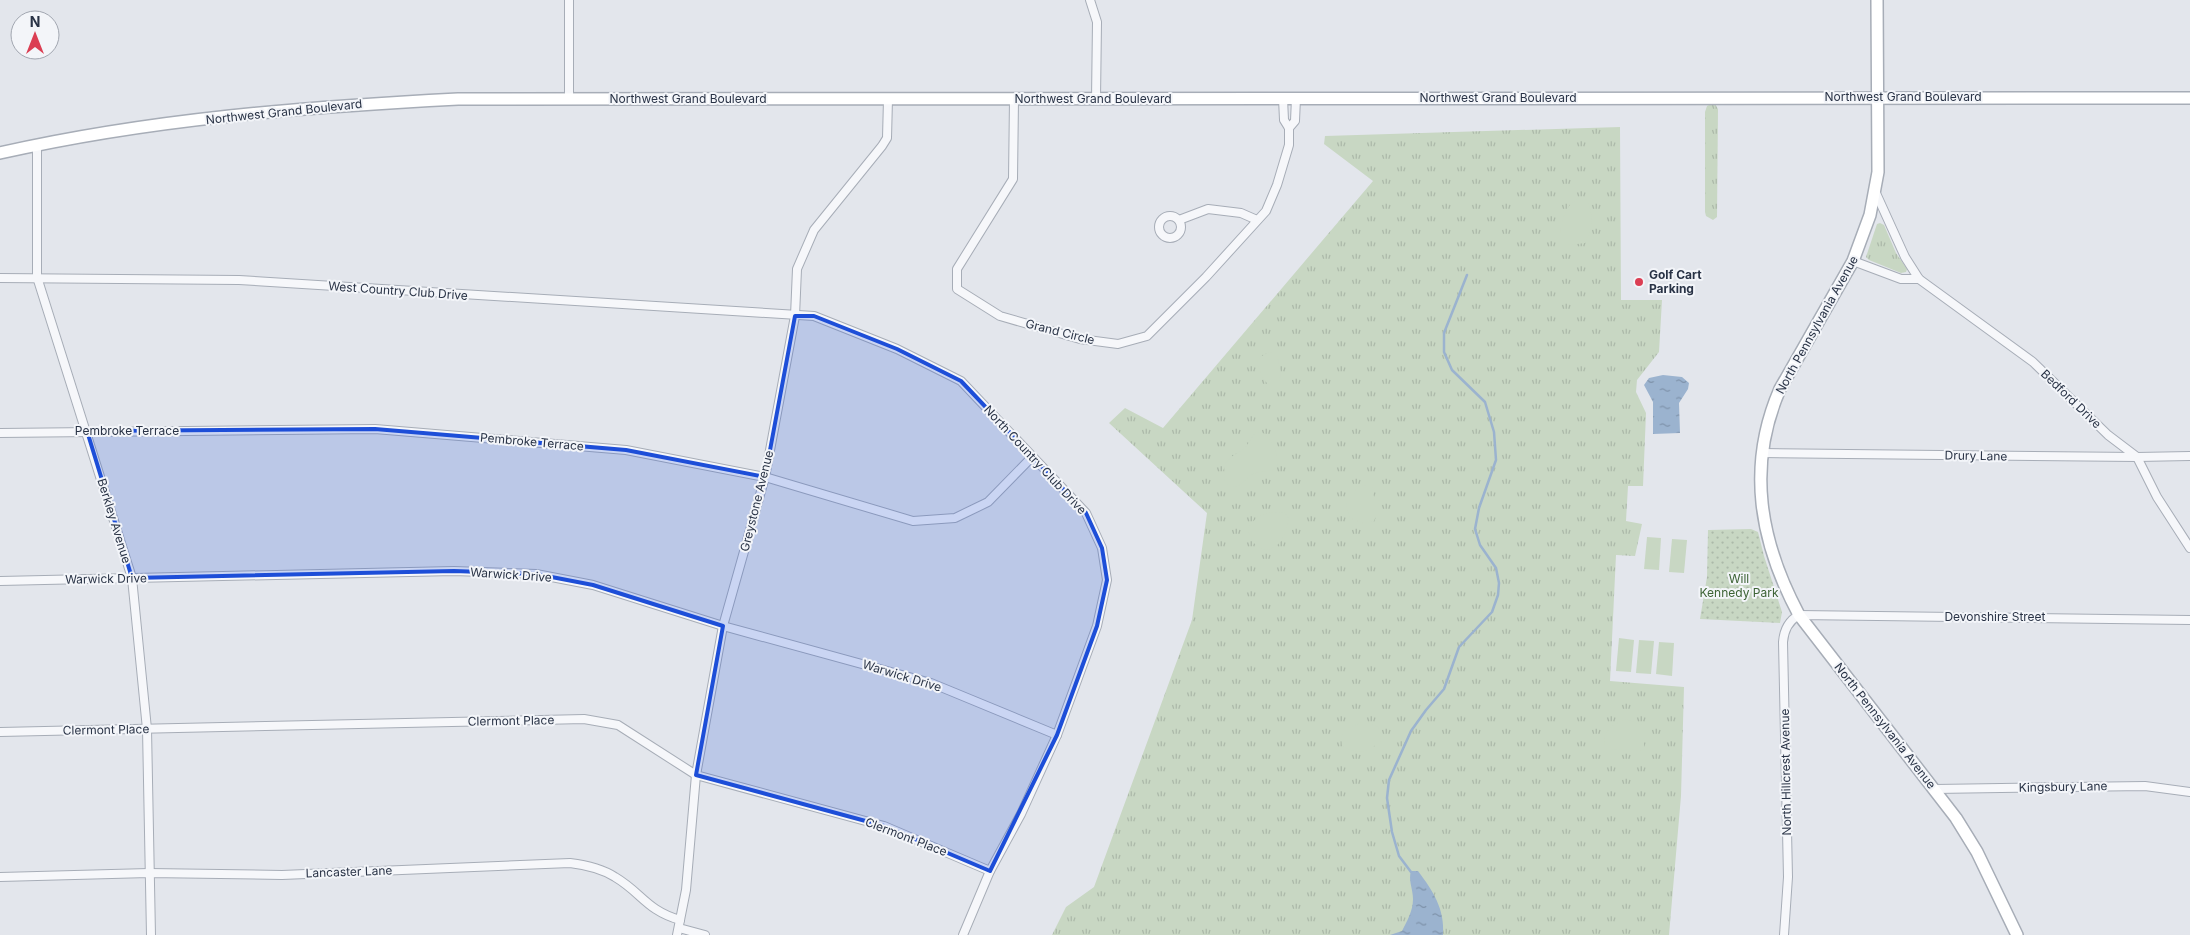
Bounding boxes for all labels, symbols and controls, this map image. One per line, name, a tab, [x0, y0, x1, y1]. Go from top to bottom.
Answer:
north arrow	[10, 10, 60, 60]
text: N	[30, 13, 40, 30]
street label: Northwest Grand Boulevard	[1824, 89, 1982, 104]
street label: Northwest Grand Boulevard	[1419, 90, 1577, 105]
street label: Northwest Grand Boulevard	[609, 91, 767, 106]
street label: Northwest Grand Boulevard	[1014, 91, 1172, 106]
street label: Northwest Grand Boulevard	[205, 96, 363, 127]
street label: North Pennsylvania Avenue	[1772, 253, 1861, 397]
place label: Golf Cart Parking	[1649, 267, 1702, 296]
marker: Golf Cart Parking	[1633, 276, 1645, 288]
street label: West Country Club Drive	[328, 278, 468, 303]
street label: Grand Circle	[1024, 316, 1096, 347]
street label: Bedford Drive	[2038, 366, 2105, 431]
street label: North Country Club Drive	[981, 402, 1090, 517]
street label: Pembroke Terrace	[75, 423, 179, 438]
street label: Pembroke Terrace	[479, 429, 585, 454]
street label: Drury Lane	[1945, 447, 2007, 464]
street label: Greystone Avenue	[737, 449, 776, 553]
street label: Berkley Avenue	[94, 477, 135, 565]
street label: Warwick Drive	[470, 564, 552, 585]
street label: Warwick Drive	[65, 570, 147, 587]
park label: Will Kennedy Park	[1700, 571, 1779, 600]
street label: Devonshire Street	[1944, 609, 2046, 624]
street label: Warwick Drive	[861, 656, 943, 695]
street label: North Pennsylvania Avenue	[1831, 660, 1939, 792]
street label: North Hillcrest Avenue	[1777, 708, 1794, 836]
street label: Clermont Place	[468, 712, 554, 729]
street label: Clermont Place	[63, 721, 149, 738]
street label: Kingsbury Lane	[2018, 778, 2108, 795]
street label: Clermont Place	[863, 814, 949, 859]
street label: Lancaster Lane	[305, 862, 393, 881]

